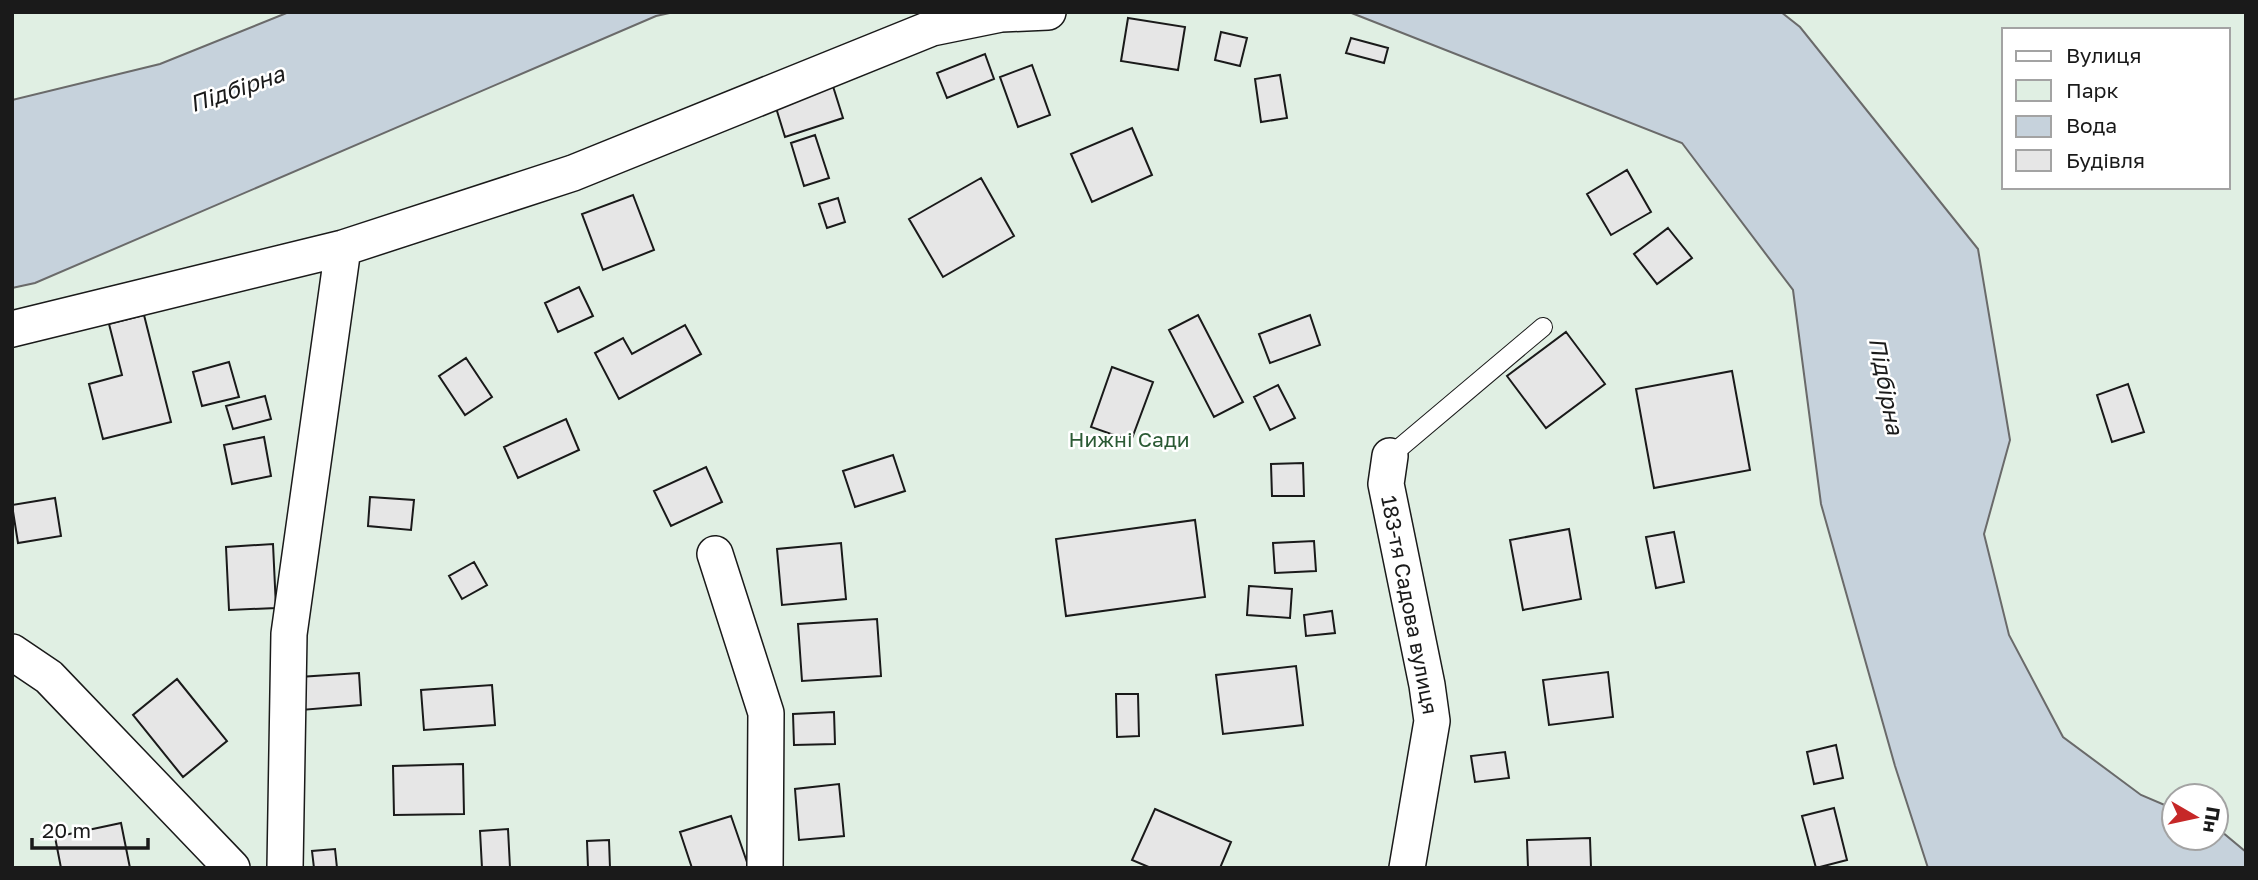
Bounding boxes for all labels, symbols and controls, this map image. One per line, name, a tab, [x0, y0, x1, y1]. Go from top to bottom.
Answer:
legend	[2002, 28, 2230, 189]
text: Вулиця	[2066, 42, 2142, 68]
water label: Підбірна	[186, 58, 289, 117]
text: Парк	[2066, 77, 2119, 103]
text: Вода	[2066, 112, 2117, 138]
text: Будівля	[2066, 147, 2145, 173]
water label: Підбірна	[1864, 335, 1910, 438]
park label: Нижні Сади	[1069, 426, 1189, 452]
street label: 183-тя Садова вулиця	[1376, 493, 1444, 716]
north arrow	[2160, 782, 2230, 852]
text: Пн	[2199, 805, 2226, 834]
scale bar	[32, 806, 147, 850]
text: 20 m	[42, 817, 91, 843]

